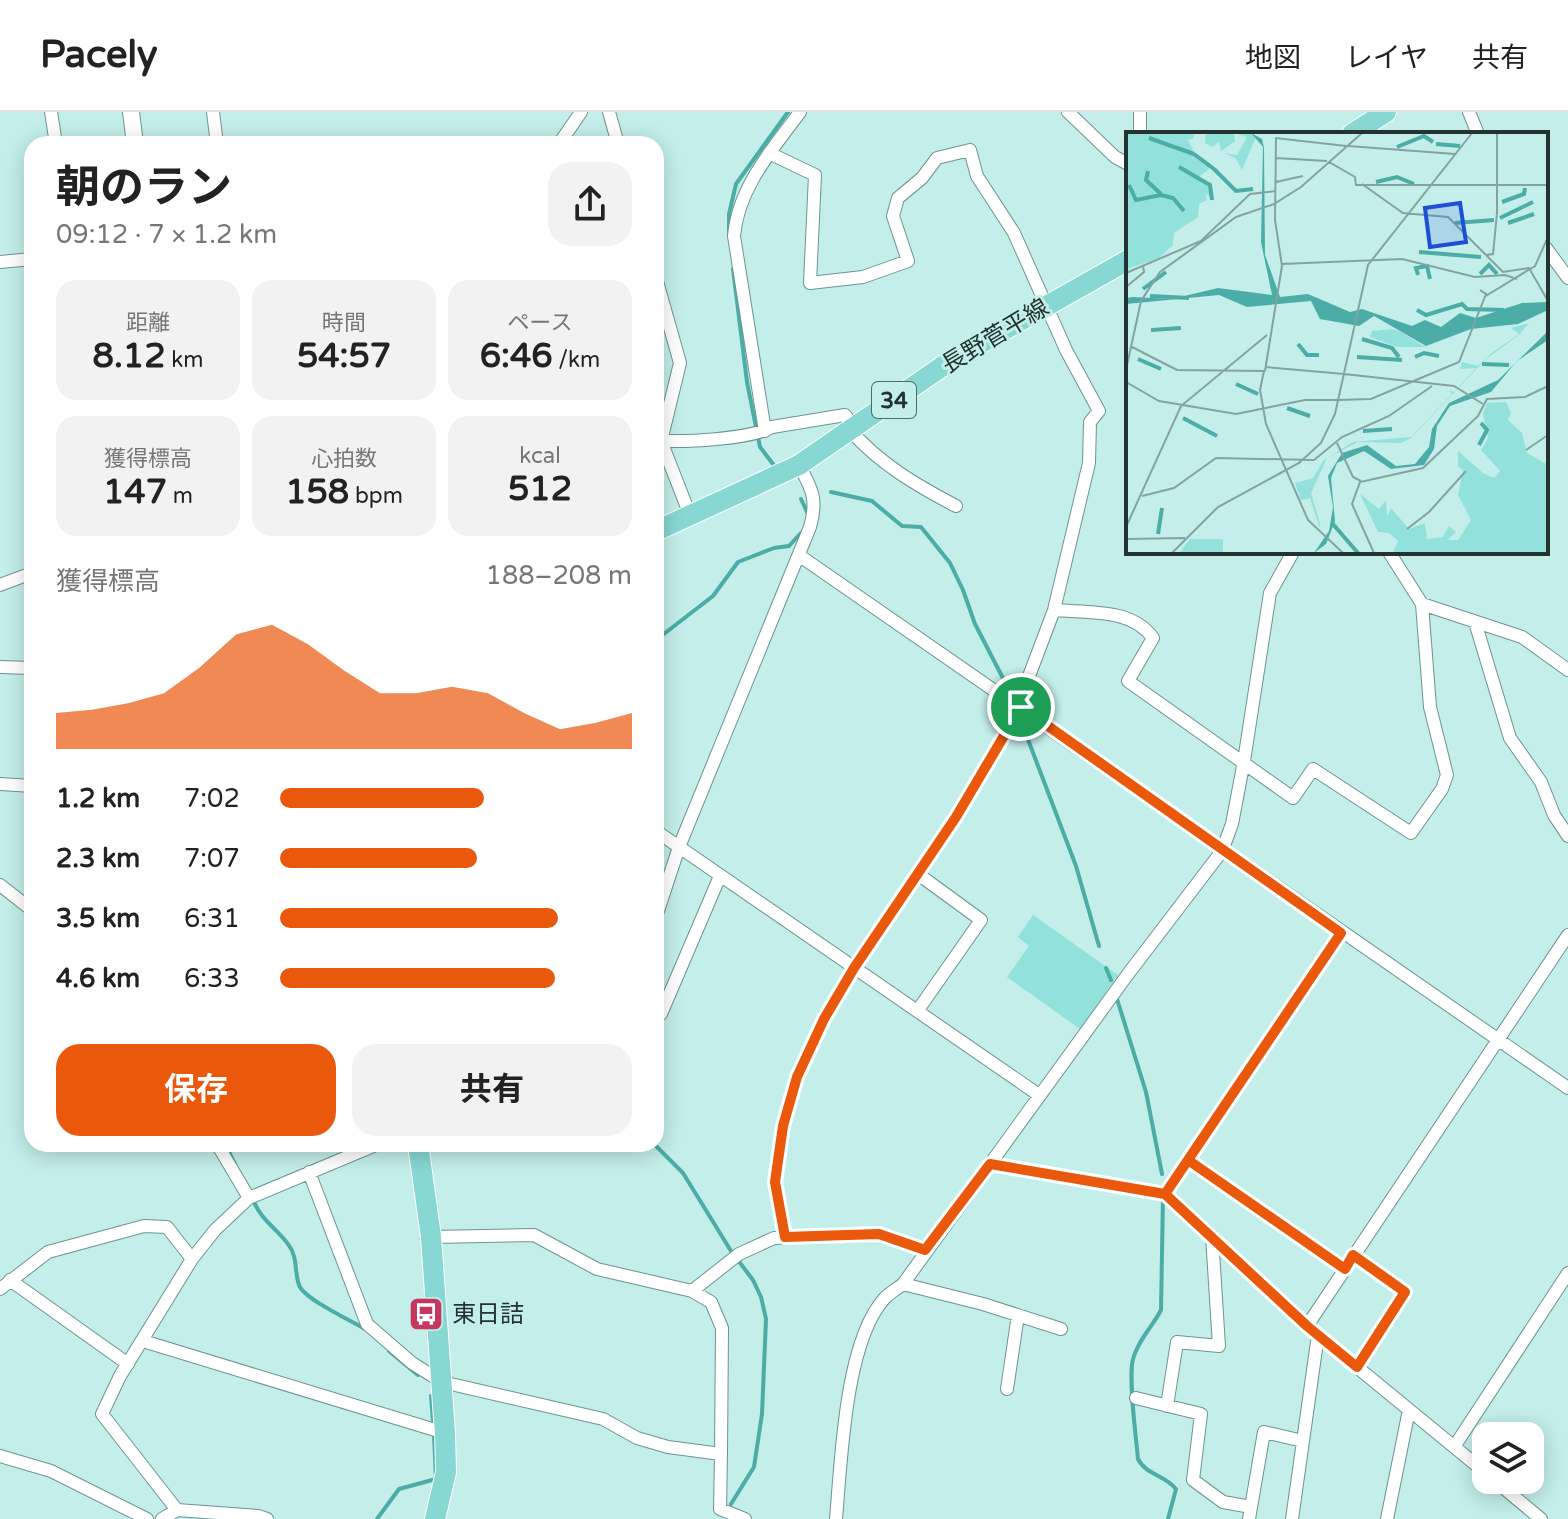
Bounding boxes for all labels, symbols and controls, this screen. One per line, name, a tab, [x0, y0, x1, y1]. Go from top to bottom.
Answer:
text: Pacely	[40, 32, 157, 78]
text: 地図	[1245, 41, 1301, 75]
text: レイヤ	[1345, 41, 1428, 75]
text: 共有	[1472, 41, 1528, 75]
inset map	[1126, 132, 1548, 554]
text: 朝のラン	[56, 162, 232, 215]
button: share	[548, 162, 632, 246]
text: 09:12 · 7 × 1.2 km	[56, 219, 277, 250]
street label: 長野菅平線	[936, 293, 1054, 380]
text: 距離	[126, 310, 170, 336]
text: 時間	[322, 310, 366, 336]
text: ペース	[508, 310, 572, 336]
text: 8.12	[93, 336, 166, 377]
text: 54:57	[297, 336, 391, 377]
text: 6:46	[480, 336, 553, 377]
text: km	[166, 347, 203, 373]
text: /km	[553, 347, 600, 373]
road number: 34	[872, 382, 916, 418]
text: kcal	[519, 443, 561, 469]
text: 獲得標高	[104, 446, 192, 472]
text: 心拍数	[311, 446, 377, 472]
text: 512	[508, 469, 572, 510]
text: 147	[103, 472, 167, 513]
text: 158	[285, 472, 349, 513]
text: m	[167, 483, 193, 509]
text: bpm	[349, 483, 403, 509]
text: 188–208 m	[486, 560, 632, 591]
text: 獲得標高	[56, 566, 160, 597]
pin	[987, 673, 1055, 741]
icon: arrive	[999, 685, 1043, 729]
text: 1.2 km	[56, 783, 140, 814]
text: 7:02	[184, 783, 240, 814]
text: 2.3 km	[56, 843, 140, 874]
text: 7:07	[184, 843, 240, 874]
text: 3.5 km	[56, 903, 140, 934]
text: 6:31	[184, 903, 240, 934]
text: 4.6 km	[56, 963, 140, 994]
text: 6:33	[184, 963, 240, 994]
button: 保存	[56, 1044, 336, 1136]
button: 共有	[352, 1044, 632, 1136]
bus stop icon: 東日詰	[407, 1295, 445, 1333]
place label: 東日詰	[452, 1300, 524, 1329]
map controls	[1472, 1422, 1544, 1494]
button: layers	[1472, 1422, 1544, 1494]

